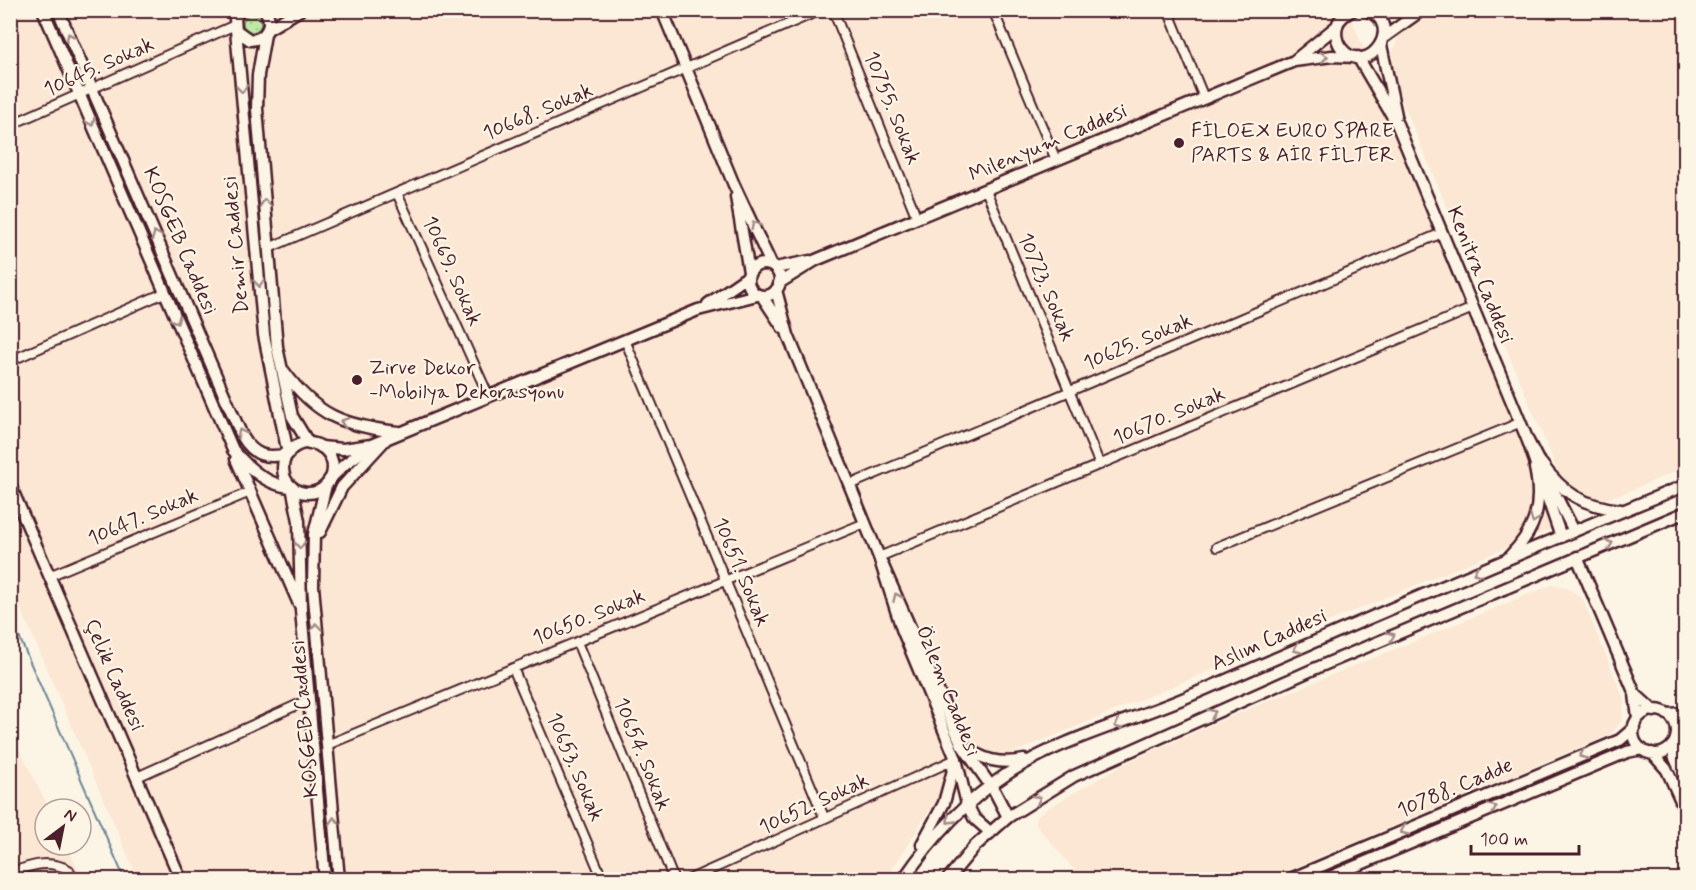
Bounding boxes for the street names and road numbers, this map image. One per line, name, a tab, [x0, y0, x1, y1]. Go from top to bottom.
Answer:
street label: 10645. Sokak	[39, 30, 159, 104]
street label: 10755. Sokak	[857, 47, 927, 169]
street label: 10668. Sokak	[479, 76, 597, 148]
street label: Milenyum Caddesi	[965, 97, 1132, 189]
street label: KOSGEB Caddesi	[136, 163, 224, 319]
street label: Demir Caddesi	[216, 175, 256, 315]
street label: Kenitra Caddesi	[1440, 202, 1520, 348]
street label: 10669. Sokak	[415, 212, 489, 330]
street label: 10723. Sokak	[1011, 228, 1081, 346]
street label: 10625. Sokak	[1079, 306, 1197, 378]
street label: 10670. Sokak	[1109, 380, 1229, 452]
street label: 10647. Sokak	[84, 481, 202, 553]
street label: 10651. Sokak	[705, 513, 777, 631]
street label: 10650. Sokak	[529, 582, 649, 652]
street label: Aslım Caddesi	[1207, 602, 1331, 678]
street label: Çelik Caddesi	[77, 615, 151, 736]
street label: Özlem Caddesi	[909, 622, 987, 761]
street label: KOSGEB Caddesi	[284, 639, 326, 799]
street label: 10654. Sokak	[607, 693, 677, 815]
street label: 10653. Sokak	[539, 708, 611, 826]
street label: 10788. Cadde	[1393, 751, 1517, 825]
street label: 10652. Sokak	[755, 766, 873, 842]

